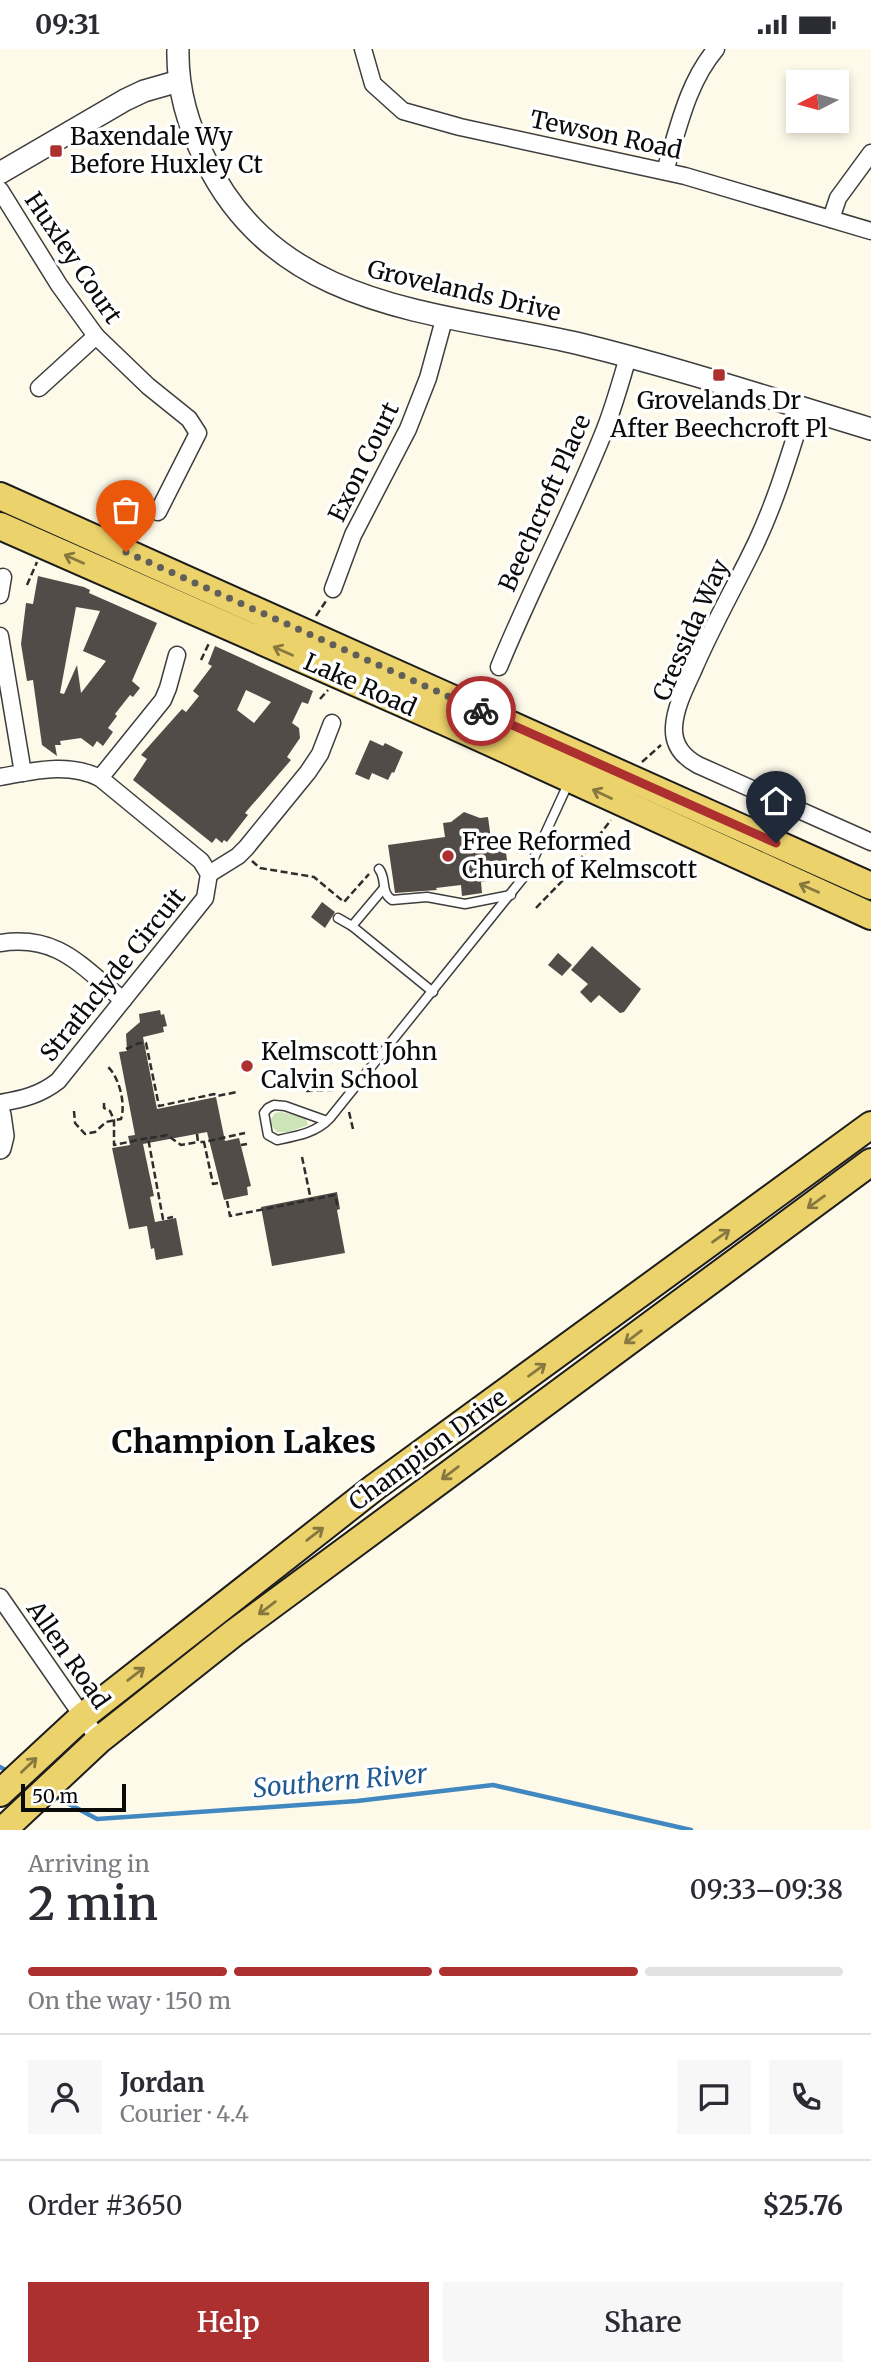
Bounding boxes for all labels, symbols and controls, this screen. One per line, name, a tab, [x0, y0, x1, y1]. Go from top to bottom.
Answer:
text: 09:31	[35, 8, 100, 41]
north arrow	[786, 70, 849, 133]
map controls	[786, 70, 849, 133]
street label: Tewson Road	[527, 103, 685, 166]
place label: Baxendale Wy Before Huxley Ct	[70, 121, 264, 180]
marker: Baxendale Wy Before Huxley Ct	[48, 143, 64, 159]
street label: Huxley Court	[18, 186, 129, 330]
street label: Grovelands Drive	[364, 253, 564, 328]
marker: Grovelands Dr After Beechcroft Pl	[711, 367, 727, 383]
place label: Grovelands Dr After Beechcroft Pl	[609, 385, 828, 444]
street label: Exon Court	[321, 396, 406, 527]
street label: Beechcroft Place	[492, 409, 597, 596]
pin	[96, 480, 156, 552]
icon: bag	[107, 491, 145, 529]
one-way arrow	[64, 552, 86, 565]
street label: Cressida Way	[645, 554, 736, 705]
one-way arrow	[272, 644, 294, 657]
street label: Lake Road	[299, 646, 421, 723]
courier	[446, 676, 516, 746]
icon: bike	[462, 692, 500, 730]
pin	[746, 771, 806, 843]
icon: home	[757, 782, 795, 820]
one-way arrow	[592, 787, 613, 800]
place label: Free Reformed Church of Kelmscott	[462, 826, 698, 885]
marker: Free Reformed Church of Kelmscott	[440, 848, 456, 864]
street label: Strathclyde Circuit	[33, 881, 193, 1068]
one-way arrow	[799, 881, 820, 894]
place label: Kelmscott John Calvin School	[261, 1036, 438, 1095]
marker: Kelmscott John Calvin School	[239, 1058, 255, 1074]
one-way arrow	[807, 1195, 826, 1210]
one-way arrow	[711, 1229, 730, 1243]
one-way arrow	[623, 1329, 642, 1344]
one-way arrow	[527, 1362, 546, 1377]
street label: Champion Drive	[343, 1382, 513, 1517]
district label: Champion Lakes	[112, 1422, 376, 1462]
one-way arrow	[441, 1465, 460, 1480]
one-way arrow	[305, 1527, 324, 1542]
street label: Allen Road	[19, 1594, 117, 1715]
one-way arrow	[258, 1601, 277, 1616]
one-way arrow	[126, 1667, 144, 1682]
water label: Southern River	[252, 1756, 429, 1805]
one-way arrow	[21, 1757, 38, 1774]
scale bar	[21, 1781, 126, 1813]
text: 50 m	[32, 1784, 78, 1808]
text: Arriving in	[28, 1849, 150, 1878]
text: 09:33–09:38	[690, 1873, 843, 1906]
text: 2 min	[28, 1875, 158, 1933]
text: On the way · 150 m	[28, 1986, 231, 2015]
button: person	[28, 2060, 102, 2134]
button: chat	[677, 2060, 751, 2134]
button: phone	[769, 2060, 843, 2134]
text: Jordan	[120, 2066, 205, 2099]
text: Courier · 4.4	[120, 2099, 249, 2128]
text: Order #3650	[28, 2189, 183, 2222]
text: $25.76	[762, 2189, 843, 2222]
button: Help	[28, 2282, 429, 2362]
button: Share	[443, 2282, 843, 2362]

